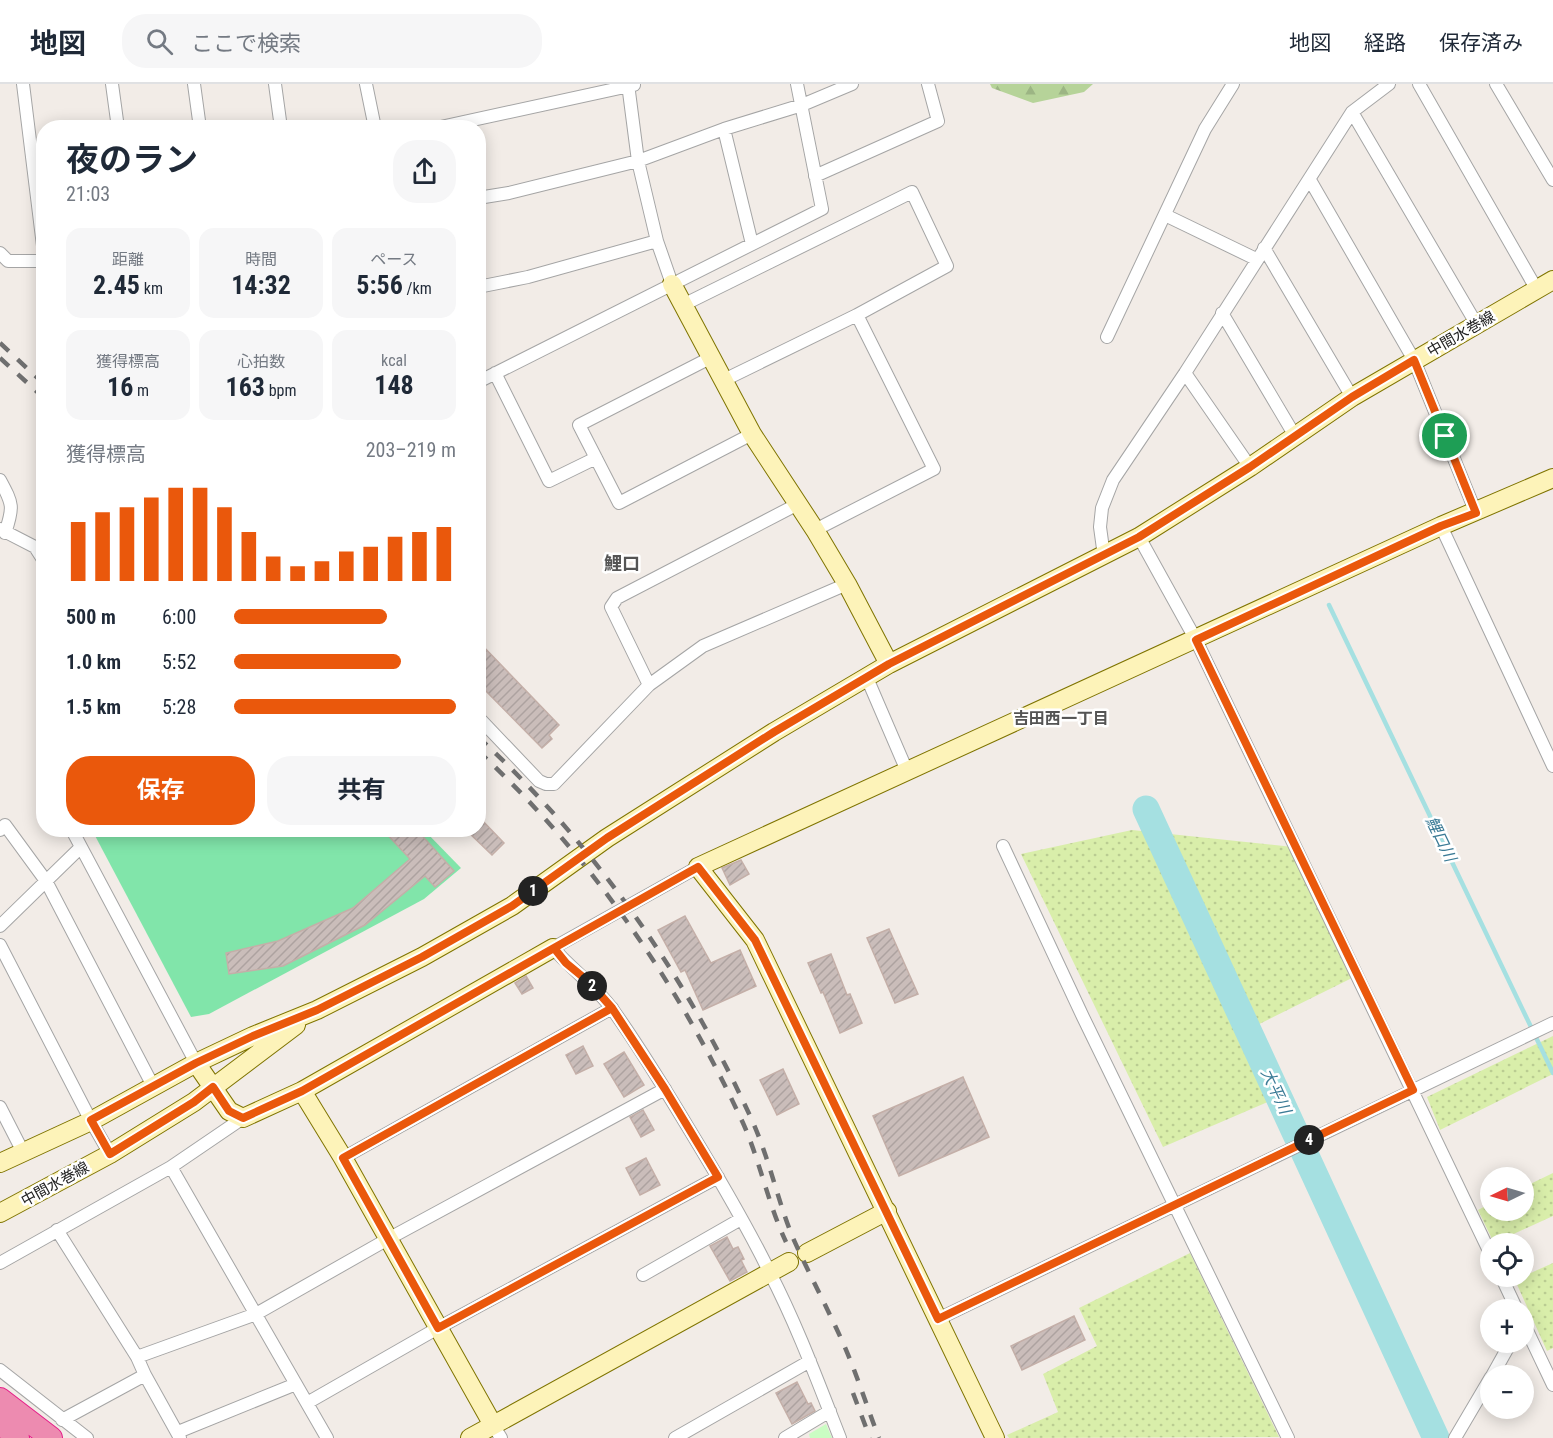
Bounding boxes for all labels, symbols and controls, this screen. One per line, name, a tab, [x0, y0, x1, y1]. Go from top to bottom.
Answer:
search box	[122, 14, 542, 68]
icon: search	[143, 25, 176, 58]
text: 地図	[30, 27, 86, 60]
text: ここで検索	[191, 31, 301, 56]
text: 地図	[1289, 31, 1331, 55]
text: 経路	[1364, 31, 1406, 55]
text: 保存済み	[1439, 31, 1523, 55]
text: 夜のラン	[66, 140, 198, 179]
button: share	[393, 140, 456, 203]
text: 21:03	[66, 182, 110, 206]
text: 距離	[112, 250, 144, 269]
text: 時間	[245, 250, 277, 269]
text: ペース	[370, 250, 418, 269]
text: 2.45	[93, 270, 140, 300]
text: 14:32	[231, 270, 291, 300]
text: 5:56	[356, 270, 403, 300]
text: km	[140, 279, 163, 298]
text: /km	[403, 279, 432, 298]
street label: 中間水巻線	[1424, 307, 1498, 361]
text: kcal	[381, 351, 407, 370]
text: 獲得標高	[96, 352, 160, 371]
text: 心拍数	[237, 352, 285, 371]
text: 148	[374, 370, 414, 400]
text: 16	[107, 372, 133, 402]
text: 163	[226, 372, 265, 402]
text: m	[133, 381, 149, 400]
text: bpm	[265, 381, 296, 400]
pin	[1419, 410, 1470, 461]
icon: arrive	[1428, 419, 1461, 452]
text: 203–219 m	[366, 438, 456, 462]
text: 獲得標高	[66, 442, 146, 466]
district label: 鯉口	[604, 553, 640, 574]
text: 500 m	[66, 605, 116, 629]
text: 6:00	[162, 605, 196, 629]
text: 1.0 km	[66, 650, 121, 674]
text: 5:52	[162, 650, 196, 674]
text: 1.5 km	[66, 695, 121, 719]
text: 5:28	[162, 695, 196, 719]
district label: 吉田西一丁目	[1013, 709, 1109, 728]
button: 保存	[66, 756, 255, 825]
button: 共有	[267, 756, 456, 825]
water label: 鯉口川	[1422, 813, 1461, 867]
pin: 1	[518, 876, 548, 906]
text: 1	[529, 881, 537, 900]
pin: 2	[577, 971, 607, 1001]
text: 2	[588, 976, 596, 995]
water label: 大平川	[1257, 1065, 1296, 1119]
pin: 4	[1294, 1125, 1324, 1155]
text: 4	[1305, 1130, 1313, 1149]
street label: 中間水巻線	[18, 1158, 92, 1210]
north arrow	[1480, 1167, 1534, 1221]
map controls	[1480, 1167, 1534, 1419]
button: locate	[1480, 1233, 1534, 1287]
button: +	[1480, 1299, 1534, 1353]
button: −	[1480, 1365, 1534, 1419]

